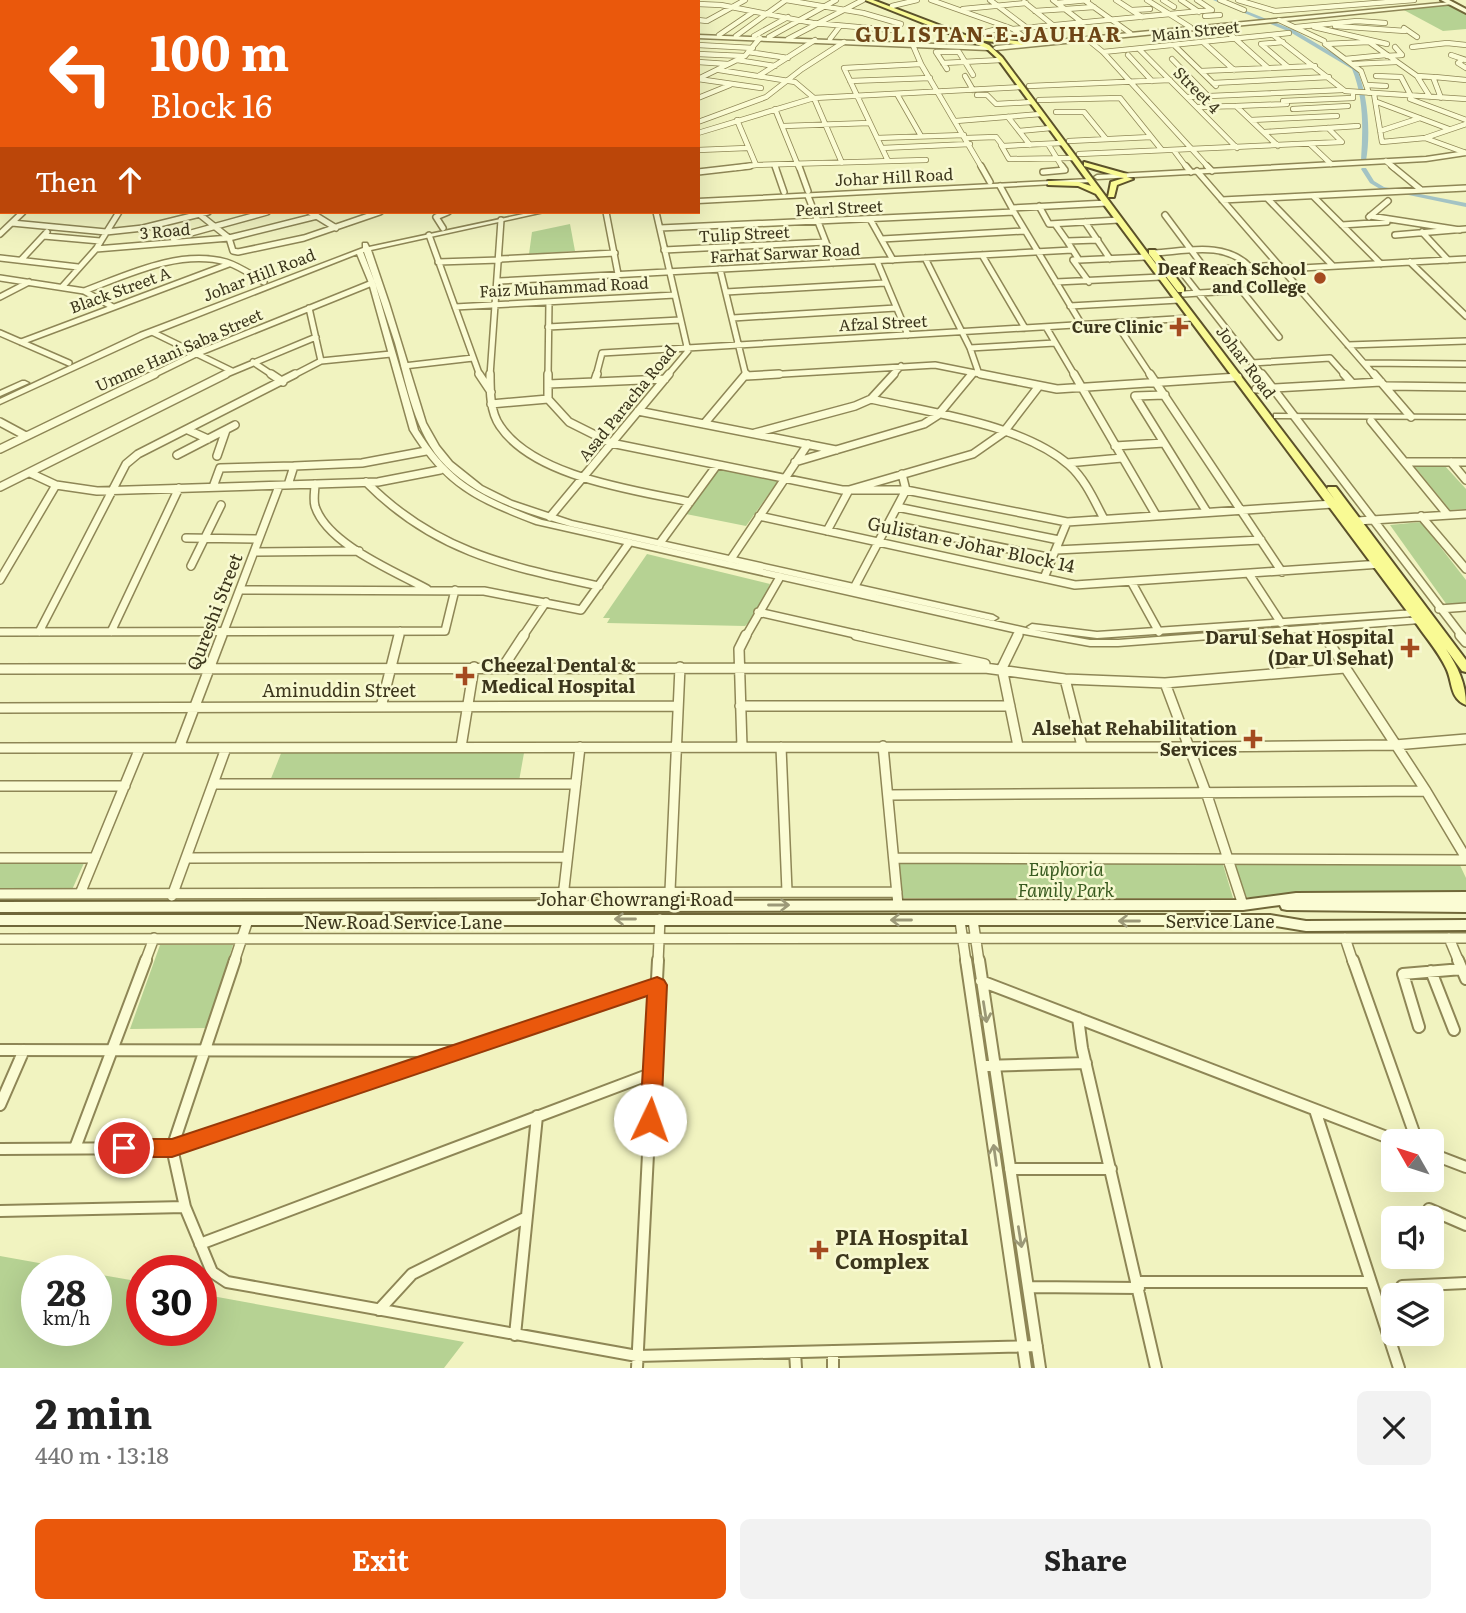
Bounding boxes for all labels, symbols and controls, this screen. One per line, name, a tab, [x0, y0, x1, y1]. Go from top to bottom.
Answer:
text: 100 m	[150, 13, 289, 86]
street label: Main Street	[1149, 13, 1241, 47]
district label: GULISTAN-E-JAUHAR	[855, 17, 1123, 48]
icon: left	[35, 28, 126, 119]
street label: Street 4	[1169, 60, 1227, 118]
text: Block 16	[150, 80, 272, 128]
text: Then	[35, 161, 97, 200]
icon: ahead	[111, 161, 149, 199]
street label: Johar Hill Road	[834, 161, 954, 191]
street label: Pearl Street	[794, 193, 884, 221]
street label: 3 Road	[139, 216, 191, 244]
street label: Tulip Street	[698, 219, 791, 247]
street label: Farhat Sarwar Road	[709, 236, 861, 268]
street label: Johar Hill Road	[199, 242, 319, 307]
place label: Deaf Reach School and College	[1157, 256, 1306, 298]
street label: Black Street A	[66, 260, 174, 318]
street label: Faiz Muhammad Road	[479, 270, 650, 302]
marker: Deaf Reach School and College	[1312, 270, 1328, 286]
street label: Umme Hani Saba Street	[91, 301, 267, 397]
street label: Afzal Street	[838, 308, 928, 336]
place label: Cure Clinic	[1072, 314, 1163, 338]
marker: Cure Clinic	[1169, 317, 1189, 337]
street label: Johar Road	[1211, 320, 1282, 403]
street label: Asad Paracha Road	[572, 339, 681, 466]
street label: Gulistan e Johar Block 14	[865, 508, 1078, 579]
street label: Qureshi Street	[179, 548, 249, 674]
place label: Darul Sehat Hospital (Dar Ul Sehat)	[1205, 623, 1394, 671]
marker: Darul Sehat Hospital (Dar Ul Sehat)	[1400, 638, 1420, 658]
place label: Cheezal Dental & Medical Hospital	[481, 651, 636, 699]
marker: Cheezal Dental & Medical Hospital	[455, 666, 475, 686]
street label: Aminuddin Street	[262, 676, 417, 703]
place label: Alsehat Rehabilitation Services	[1032, 714, 1237, 762]
marker: Alsehat Rehabilitation Services	[1243, 729, 1263, 749]
park label: Euphoria Family Park	[1017, 855, 1115, 903]
street label: Johar Chowrangi Road	[537, 885, 733, 912]
one-way arrow	[767, 898, 790, 912]
street label: Service Lane	[1165, 907, 1275, 934]
street label: New Road Service Lane	[304, 908, 502, 935]
one-way arrow	[613, 912, 636, 926]
one-way arrow	[890, 913, 913, 927]
one-way arrow	[1117, 914, 1140, 928]
one-way arrow	[979, 1000, 992, 1023]
position arrow	[613, 1083, 687, 1157]
pin	[94, 1118, 154, 1178]
icon: arrive	[105, 1129, 143, 1167]
north arrow	[1381, 1129, 1444, 1192]
map controls	[1381, 1129, 1444, 1346]
one-way arrow	[988, 1144, 1001, 1167]
button: sound	[1381, 1206, 1444, 1269]
place label: PIA Hospital Complex	[835, 1220, 969, 1275]
one-way arrow	[1014, 1225, 1027, 1248]
marker: PIA Hospital Complex	[809, 1240, 829, 1260]
speed limit sign: 30	[126, 1255, 217, 1346]
text: 28	[47, 1265, 86, 1317]
button: layers	[1381, 1283, 1444, 1346]
text: km/h	[43, 1304, 90, 1331]
text: 2 min	[35, 1380, 152, 1442]
button: close	[1357, 1391, 1431, 1465]
text: 440 m · 13:18	[35, 1437, 169, 1471]
button: Exit	[35, 1519, 726, 1599]
button: Share	[740, 1519, 1431, 1599]

